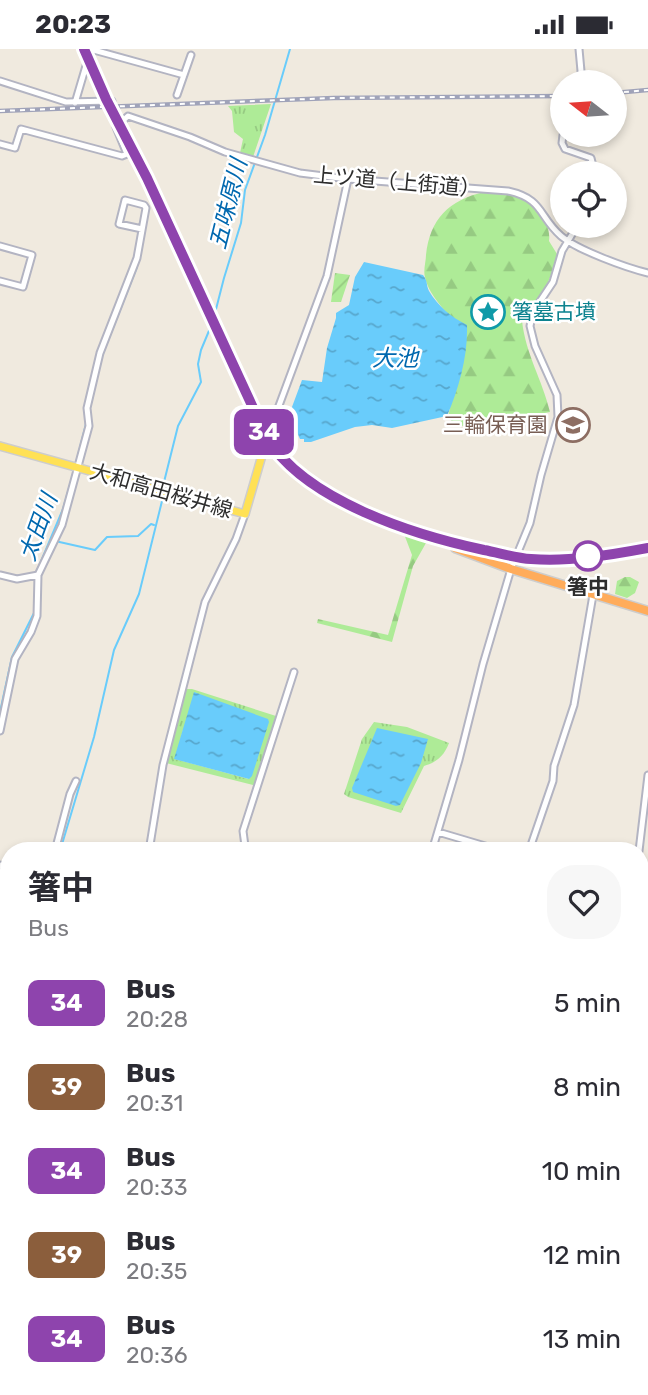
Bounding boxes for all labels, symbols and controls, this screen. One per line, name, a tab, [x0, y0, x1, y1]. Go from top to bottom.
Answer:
text: 20:23	[35, 9, 111, 40]
north arrow	[550, 70, 626, 147]
map controls	[550, 70, 627, 238]
water label: 五味原川	[203, 153, 253, 252]
button: locate	[550, 161, 627, 238]
street label: 上ツ道（上街道）	[312, 162, 482, 201]
place icon: 箸墓古墳	[469, 293, 507, 331]
place label: 箸墓古墳	[512, 299, 596, 324]
water label: 大池	[372, 344, 420, 372]
school or university icon: 三輪保育園	[554, 406, 592, 444]
line badge: 34	[232, 409, 296, 455]
place label: 三輪保育園	[443, 412, 548, 437]
text: 34	[248, 418, 280, 446]
street label: 大和高田桜井線	[87, 458, 235, 523]
water label: 太田川	[13, 487, 64, 564]
marker: 箸中	[573, 541, 603, 571]
place label: 箸中	[567, 574, 609, 599]
button: heart	[547, 865, 621, 939]
text: 箸中	[28, 868, 94, 907]
text: Bus	[28, 914, 69, 942]
text: Bus	[126, 974, 175, 1005]
text: 5 min	[554, 988, 621, 1019]
text: 34	[50, 989, 83, 1017]
text: 20:28	[126, 1005, 188, 1033]
text: Bus	[126, 1058, 175, 1089]
text: 8 min	[553, 1072, 621, 1103]
text: 39	[51, 1073, 82, 1101]
text: 20:31	[126, 1089, 183, 1117]
text: Bus	[126, 1142, 175, 1173]
text: 10 min	[542, 1156, 621, 1187]
text: 34	[50, 1157, 83, 1185]
text: 20:33	[126, 1173, 188, 1201]
text: Bus	[126, 1226, 175, 1257]
text: 12 min	[543, 1240, 621, 1271]
text: 39	[51, 1241, 82, 1269]
text: 20:35	[126, 1257, 187, 1285]
text: Bus	[126, 1310, 175, 1341]
text: 13 min	[543, 1324, 621, 1355]
text: 34	[50, 1325, 83, 1353]
text: 20:36	[126, 1341, 188, 1369]

